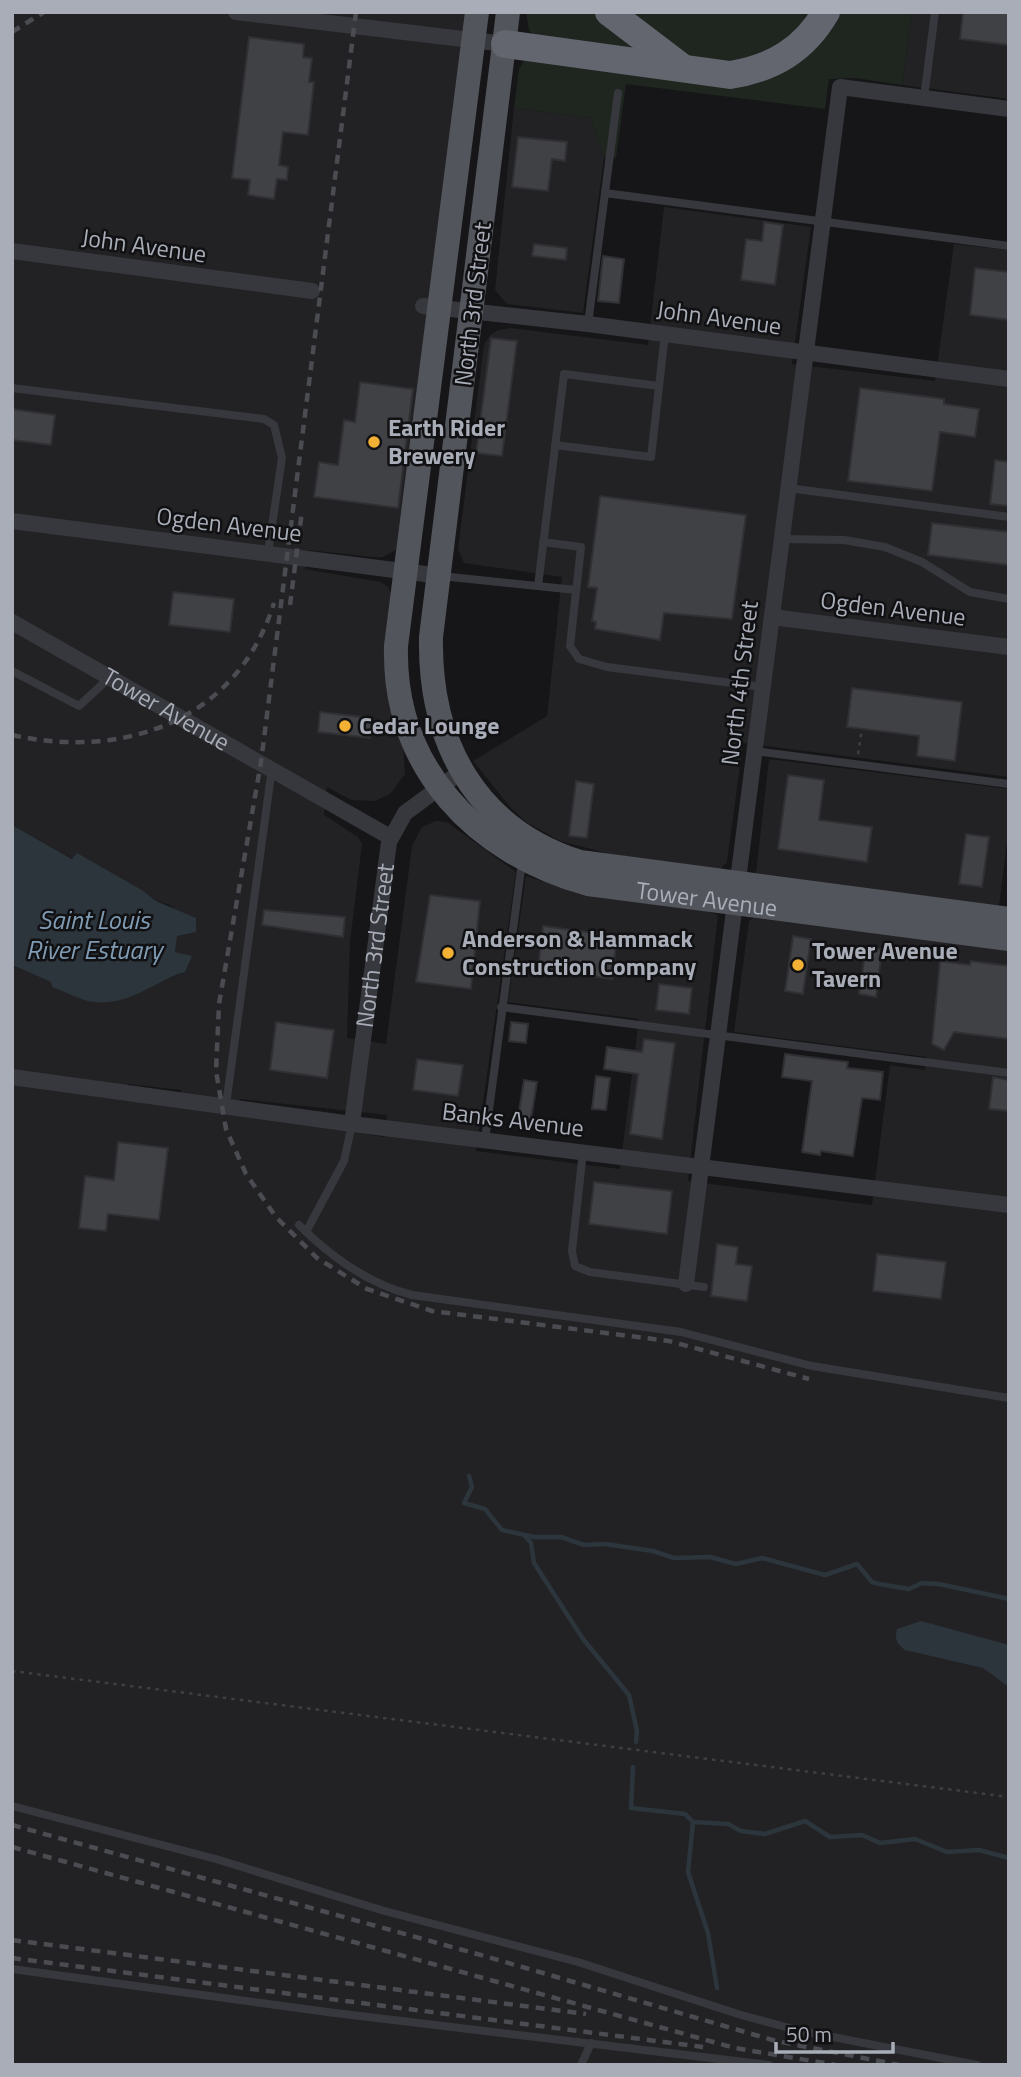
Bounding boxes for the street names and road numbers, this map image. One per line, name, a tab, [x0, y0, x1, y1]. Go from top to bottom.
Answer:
street label: John Avenue	[79, 218, 209, 272]
street label: North 3rd Street	[444, 219, 500, 388]
street label: John Avenue	[654, 290, 784, 344]
street label: Ogden Avenue	[154, 497, 304, 551]
street label: Ogden Avenue	[818, 581, 968, 635]
street label: North 4th Street	[711, 598, 767, 767]
street label: Tower Avenue	[96, 658, 237, 759]
street label: North 3rd Street	[346, 861, 403, 1030]
street label: Tower Avenue	[634, 871, 780, 926]
street label: Banks Avenue	[440, 1092, 586, 1146]

